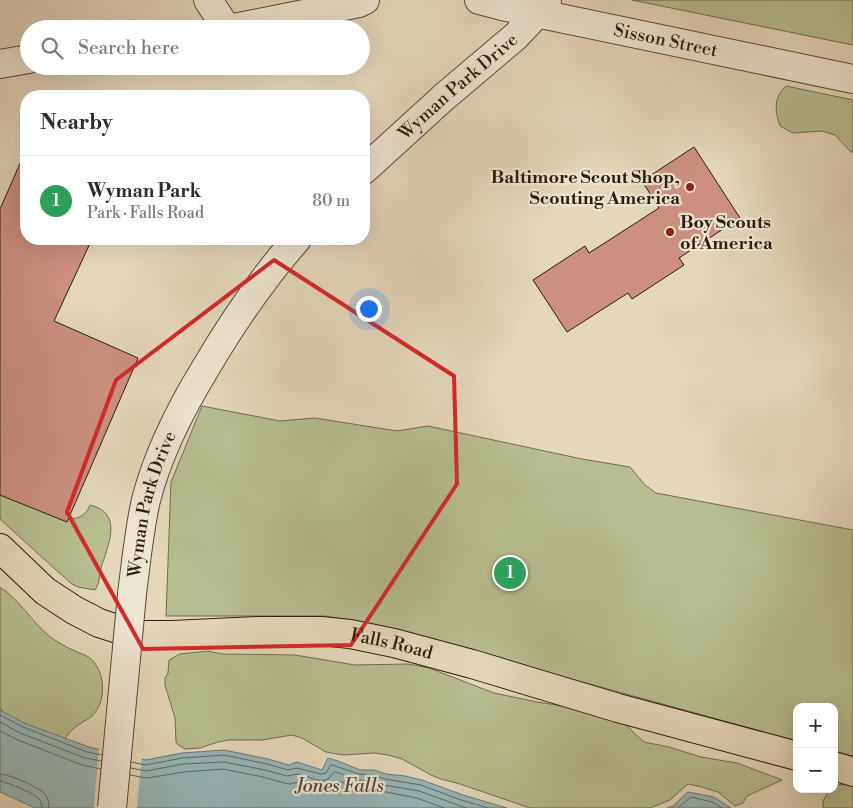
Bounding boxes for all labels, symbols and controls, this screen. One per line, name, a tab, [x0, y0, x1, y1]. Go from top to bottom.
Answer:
street label: Sisson Street	[612, 19, 720, 63]
search box	[20, 20, 370, 75]
street label: Wyman Park Drive	[393, 28, 523, 146]
icon: search	[38, 34, 66, 62]
text: Search here	[78, 36, 179, 60]
text: Nearby	[40, 110, 113, 136]
place label: Baltimore Scout Shop, Scouting America	[491, 166, 680, 210]
text: Wyman Park	[87, 179, 201, 203]
marker: Baltimore Scout Shop, Scouting America	[684, 181, 696, 193]
text: 1	[52, 191, 60, 211]
text: 80 m	[312, 191, 350, 211]
text: Park · Falls Road	[87, 203, 204, 223]
place label: Boy Scouts of America	[680, 211, 773, 255]
marker: Boy Scouts of America	[664, 226, 676, 238]
your location	[356, 296, 382, 322]
street label: Wyman Park Drive	[123, 427, 182, 580]
pin: 1	[494, 554, 526, 592]
street label: Falls Road	[348, 623, 436, 665]
map controls	[793, 703, 838, 793]
button: +	[793, 703, 838, 748]
button: −	[793, 748, 838, 793]
water label: Jones Falls	[294, 774, 384, 798]

